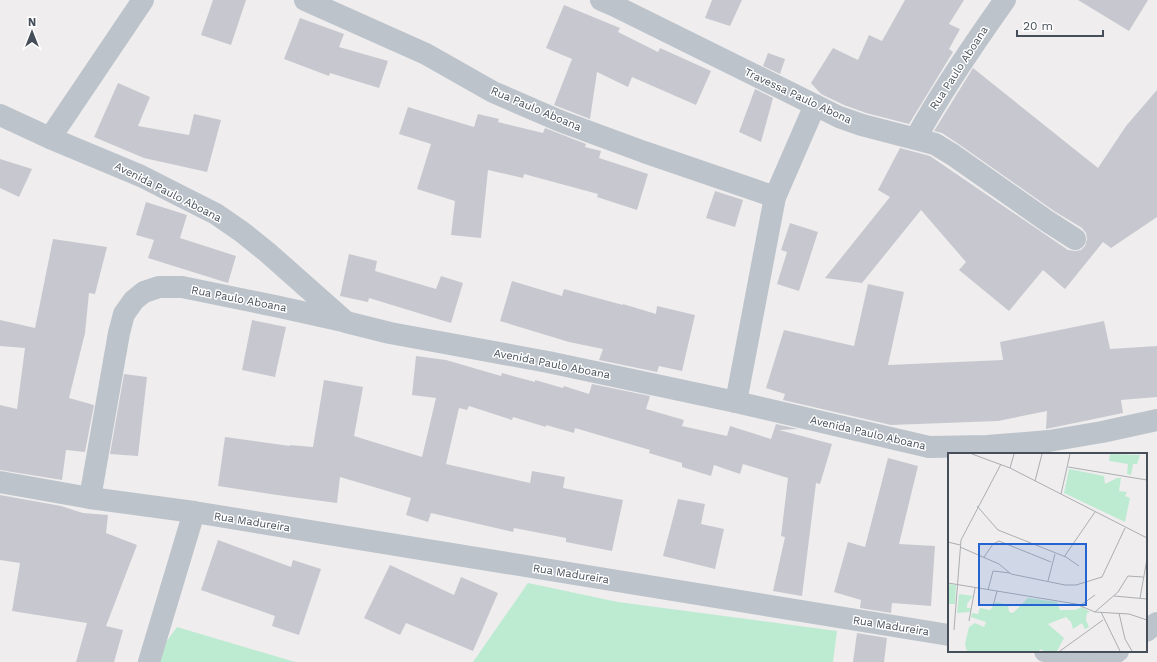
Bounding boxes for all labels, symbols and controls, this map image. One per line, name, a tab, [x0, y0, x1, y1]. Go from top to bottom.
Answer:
north arrow	[12, 12, 52, 52]
scale bar	[1017, 12, 1103, 38]
text: N	[28, 16, 36, 29]
text: 20 m	[1023, 19, 1053, 33]
street label: Rua Paulo Aboana	[927, 24, 991, 112]
street label: Travessa Paulo Abona	[742, 66, 854, 126]
street label: Rua Paulo Aboana	[489, 84, 583, 134]
street label: Avenida Paulo Aboana	[112, 159, 224, 225]
street label: Rua Paulo Aboana	[190, 283, 288, 315]
street label: Avenida Paulo Aboana	[493, 346, 611, 382]
street label: Avenida Paulo Aboana	[809, 413, 927, 453]
inset map	[948, 453, 1147, 652]
street label: Rua Madureira	[213, 510, 291, 534]
street label: Rua Madureira	[532, 562, 610, 586]
street label: Rua Madureira	[852, 614, 930, 638]

